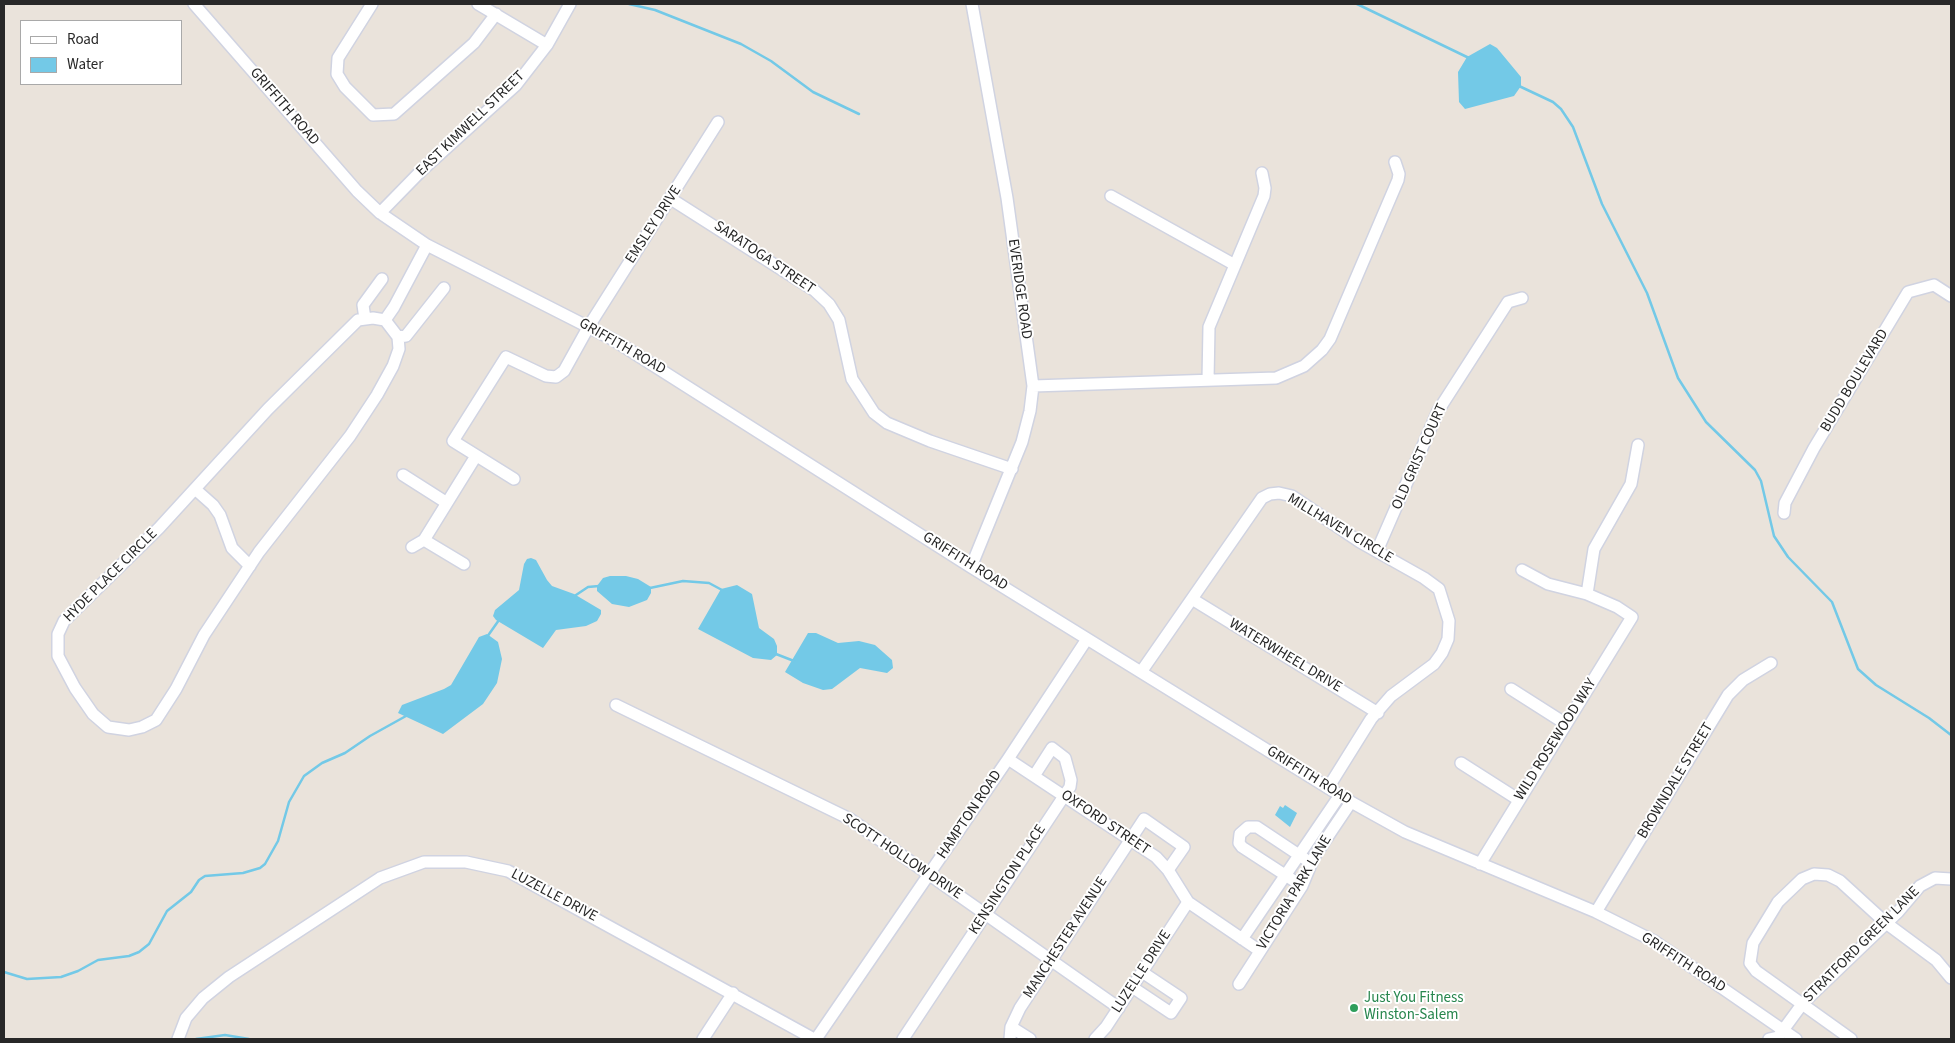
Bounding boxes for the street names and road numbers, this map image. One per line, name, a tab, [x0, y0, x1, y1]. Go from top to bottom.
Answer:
street label: GRIFFITH ROAD	[245, 64, 323, 150]
street label: EAST KIMWELL STREET	[413, 68, 529, 180]
street label: EMSLEY DRIVE	[622, 183, 686, 267]
street label: SARATOGA STREET	[710, 218, 818, 298]
street label: EVERIDGE ROAD	[1003, 238, 1035, 340]
street label: GRIFFITH ROAD	[575, 315, 669, 379]
street label: BUDD BOULEVARD	[1817, 326, 1893, 436]
street label: OLD GRIST COURT	[1389, 401, 1451, 513]
street label: MILLHAVEN CIRCLE	[1284, 490, 1396, 568]
street label: HYDE PLACE CIRCLE	[60, 525, 162, 627]
street label: GRIFFITH ROAD	[919, 529, 1011, 595]
street label: WATERWHEEL DRIVE	[1225, 615, 1345, 697]
street label: WILD ROSEWOOD WAY	[1511, 676, 1601, 804]
street label: BROWNDALE STREET	[1634, 720, 1718, 842]
street label: GRIFFITH ROAD	[1263, 743, 1355, 809]
street label: HAMPTON ROAD	[934, 767, 1006, 863]
street label: OXFORD STREET	[1057, 787, 1153, 859]
street label: SCOTT HOLLOW DRIVE	[839, 810, 965, 904]
street label: KENSINGTON PLACE	[966, 822, 1050, 938]
street label: VICTORIA PARK LANE	[1254, 832, 1336, 954]
street label: LUZELLE DRIVE	[508, 866, 600, 926]
street label: MANCHESTER AVENUE	[1020, 874, 1112, 1002]
street label: STRATFORD GREEN LANE	[1800, 883, 1924, 1007]
street label: LUZELLE DRIVE	[1108, 927, 1176, 1017]
street label: GRIFFITH ROAD	[1637, 929, 1729, 997]

